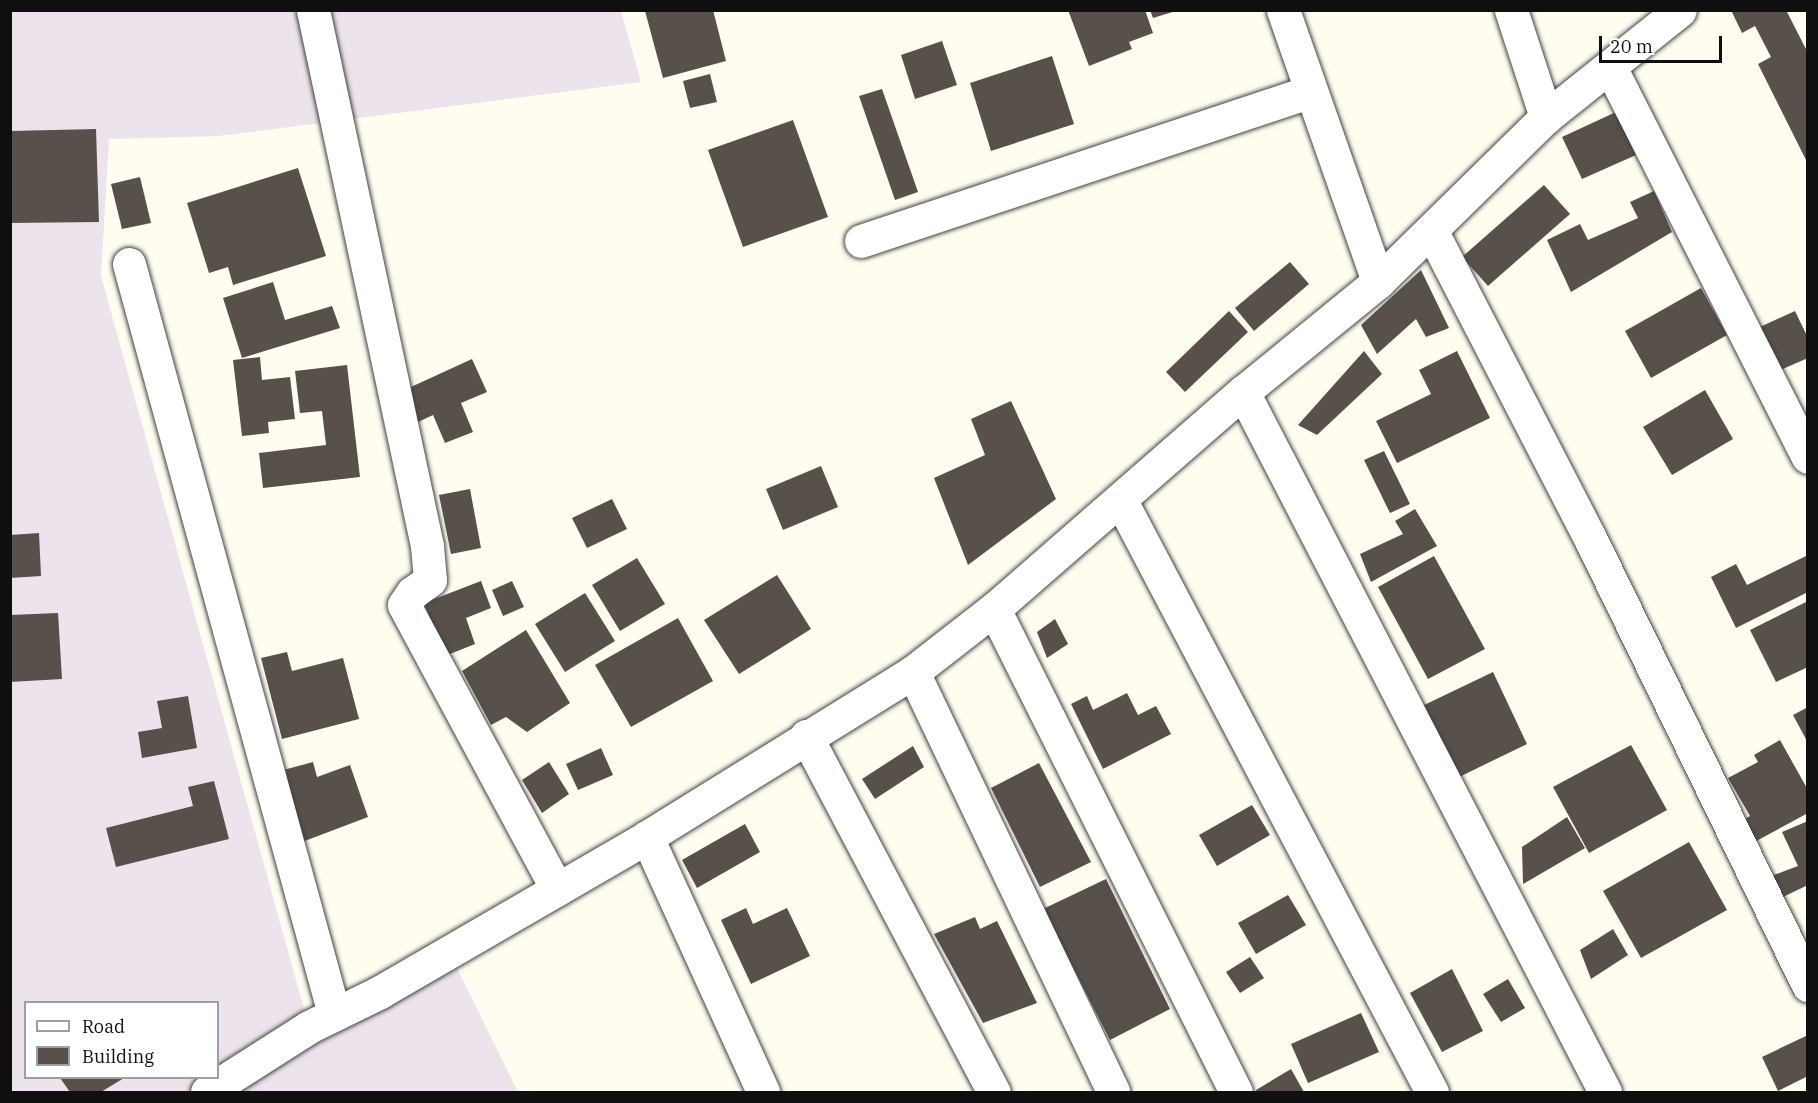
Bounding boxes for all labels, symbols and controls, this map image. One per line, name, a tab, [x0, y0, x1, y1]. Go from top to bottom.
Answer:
scale bar	[1602, 24, 1725, 62]
text: 20 m	[1610, 35, 1653, 58]
legend	[24, 1001, 219, 1079]
text: Road	[82, 1015, 125, 1038]
text: Building	[82, 1045, 154, 1068]

